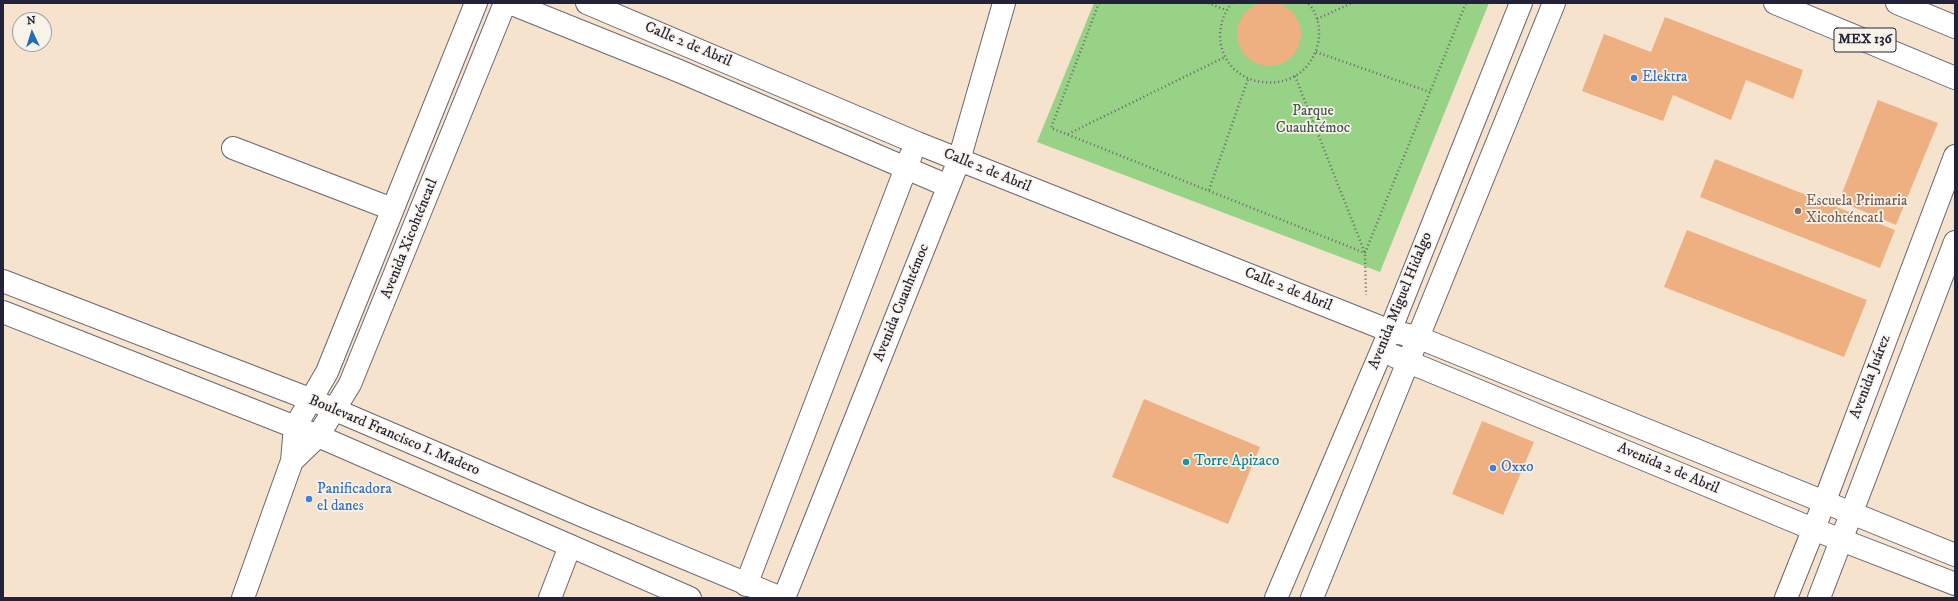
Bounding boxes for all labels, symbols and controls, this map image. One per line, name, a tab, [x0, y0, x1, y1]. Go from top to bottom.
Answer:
north arrow	[12, 12, 52, 52]
text: N	[26, 14, 36, 28]
street label: Calle 2 de Abril	[642, 19, 734, 71]
road number: MEX 136	[1834, 28, 1896, 52]
place label: Elektra	[1642, 69, 1687, 87]
marker: Elektra	[1629, 73, 1639, 83]
park label: Parque Cuauhtémoc	[1276, 103, 1350, 138]
street label: Calle 2 de Abril	[941, 145, 1033, 197]
street label: Avenida Xicohténcatl	[378, 176, 442, 302]
place label: Escuela Primaria Xicohténcatl	[1806, 193, 1907, 228]
marker: Escuela Primaria Xicohténcatl	[1793, 206, 1803, 216]
street label: Avenida Miguel Hidalgo	[1365, 230, 1437, 372]
street label: Avenida Cuauhtémoc	[870, 241, 934, 365]
street label: Calle 2 de Abril	[1242, 264, 1334, 316]
street label: Avenida Juárez	[1847, 333, 1895, 421]
street label: Boulevard Francisco I. Madero	[306, 392, 482, 480]
street label: Avenida 2 de Abril	[1614, 439, 1722, 499]
place label: Torre Apizaco	[1194, 453, 1279, 471]
marker: Torre Apizaco	[1181, 457, 1191, 467]
place label: Oxxo	[1501, 459, 1534, 477]
marker: Oxxo	[1488, 463, 1498, 473]
place label: Panificadora el danes	[317, 481, 392, 516]
marker: Panificadora el danes	[304, 494, 314, 504]

